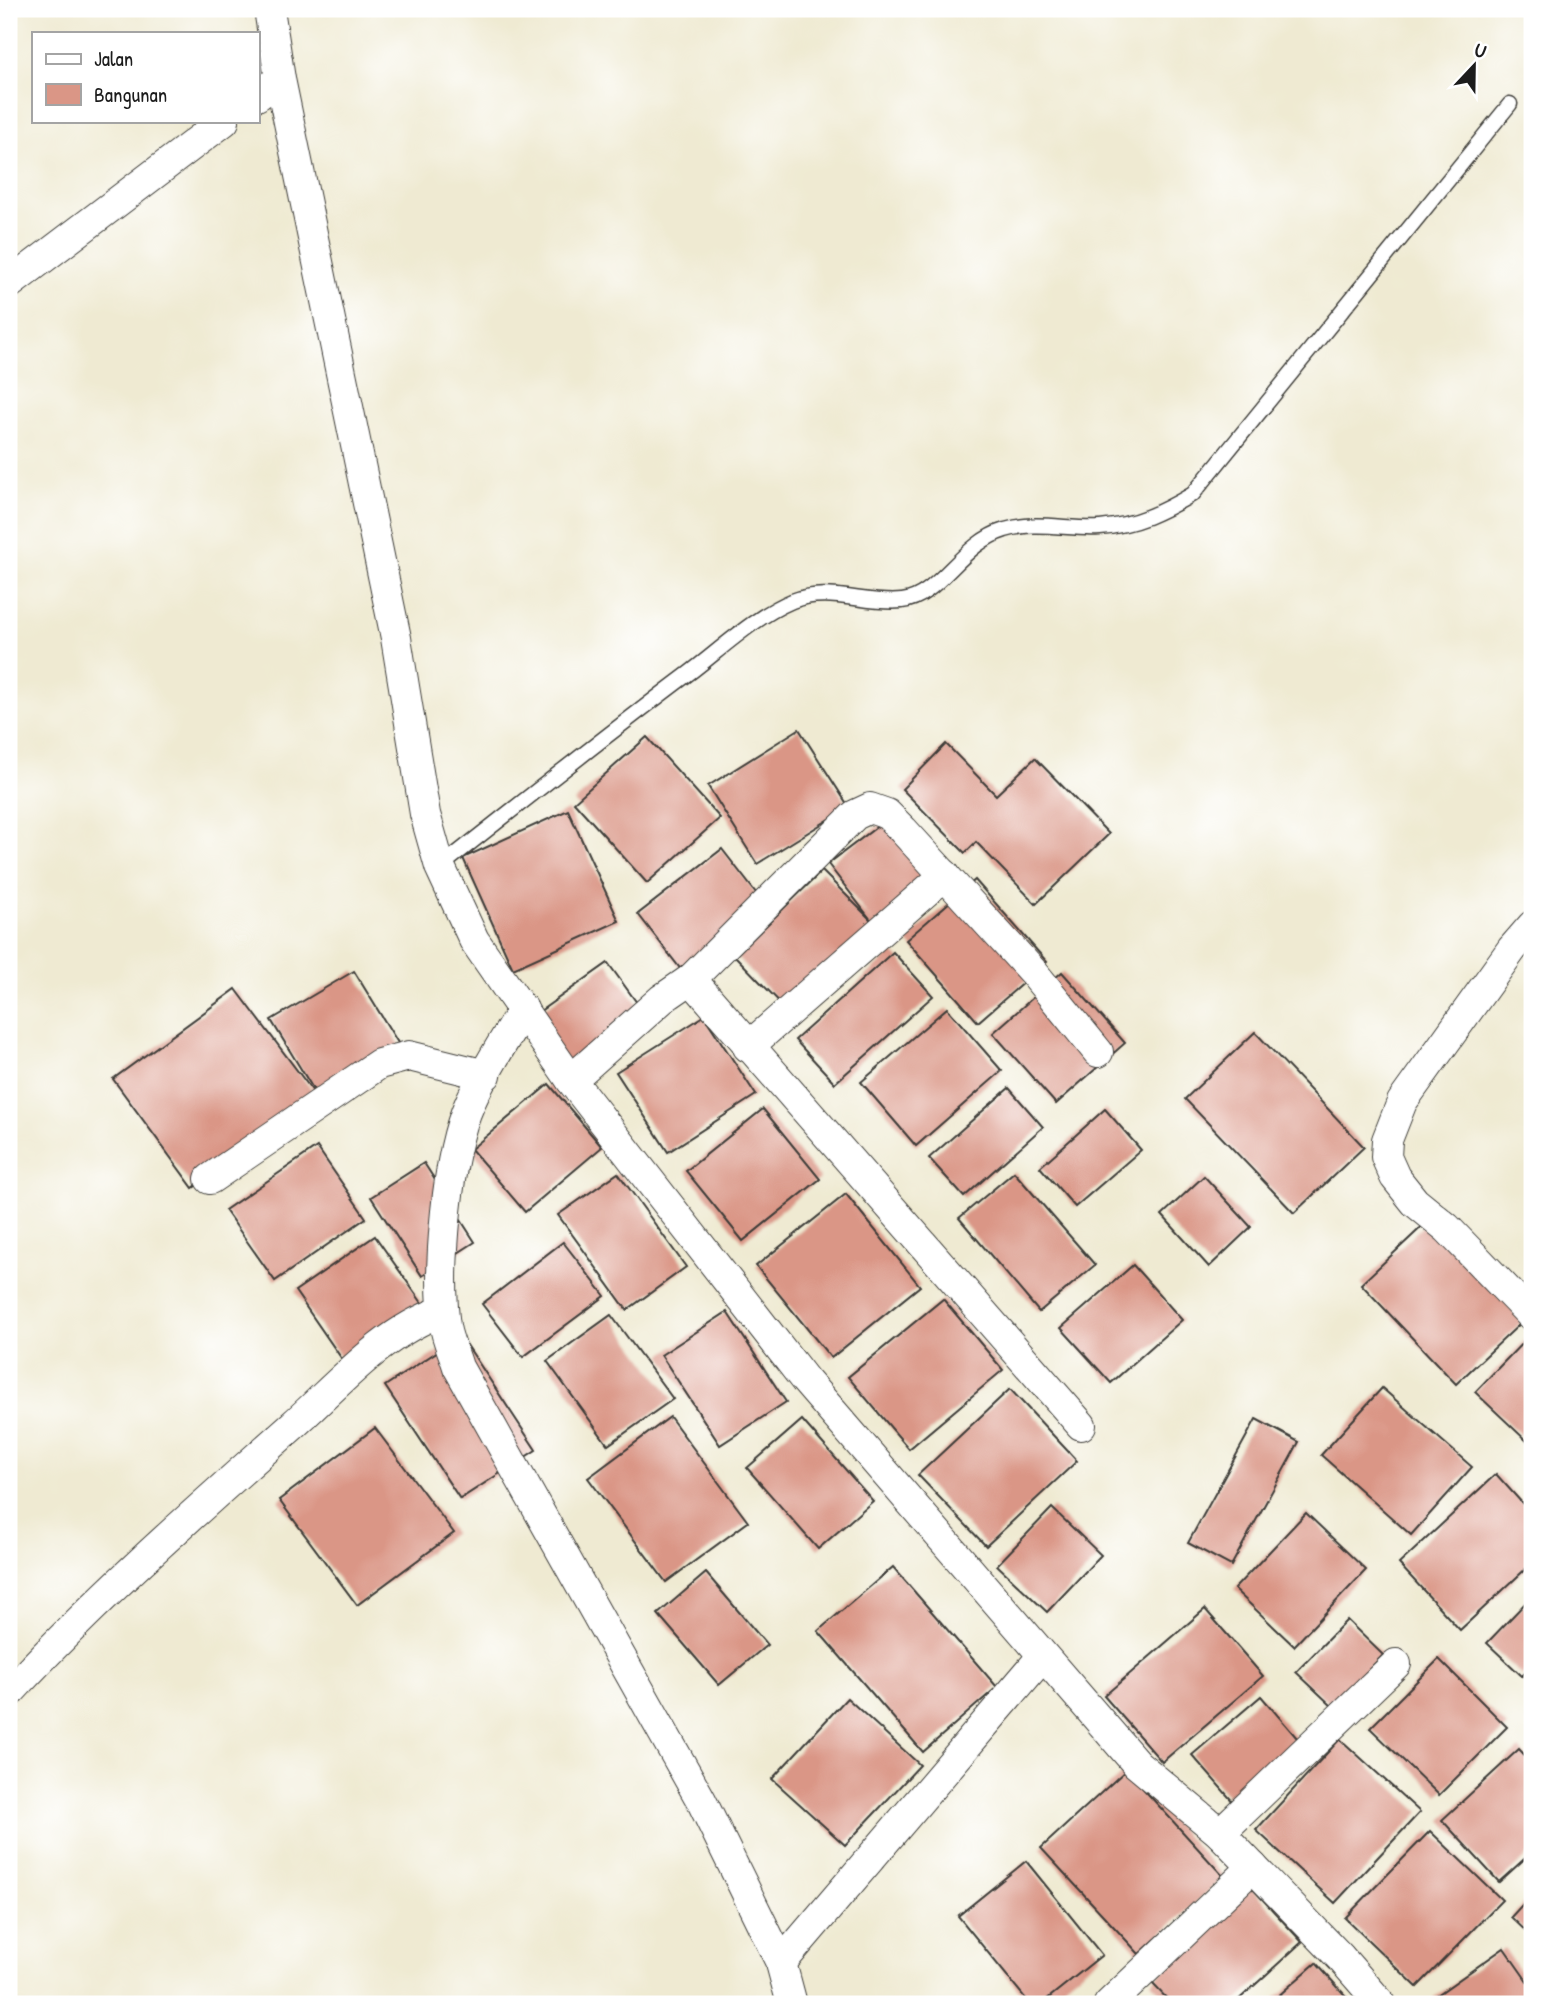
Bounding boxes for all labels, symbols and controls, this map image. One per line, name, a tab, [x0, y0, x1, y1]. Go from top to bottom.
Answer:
legend	[32, 32, 259, 122]
north arrow	[1440, 32, 1510, 102]
text: U	[1471, 36, 1491, 64]
text: Jalan	[94, 44, 133, 73]
text: Bangunan	[94, 80, 167, 109]

